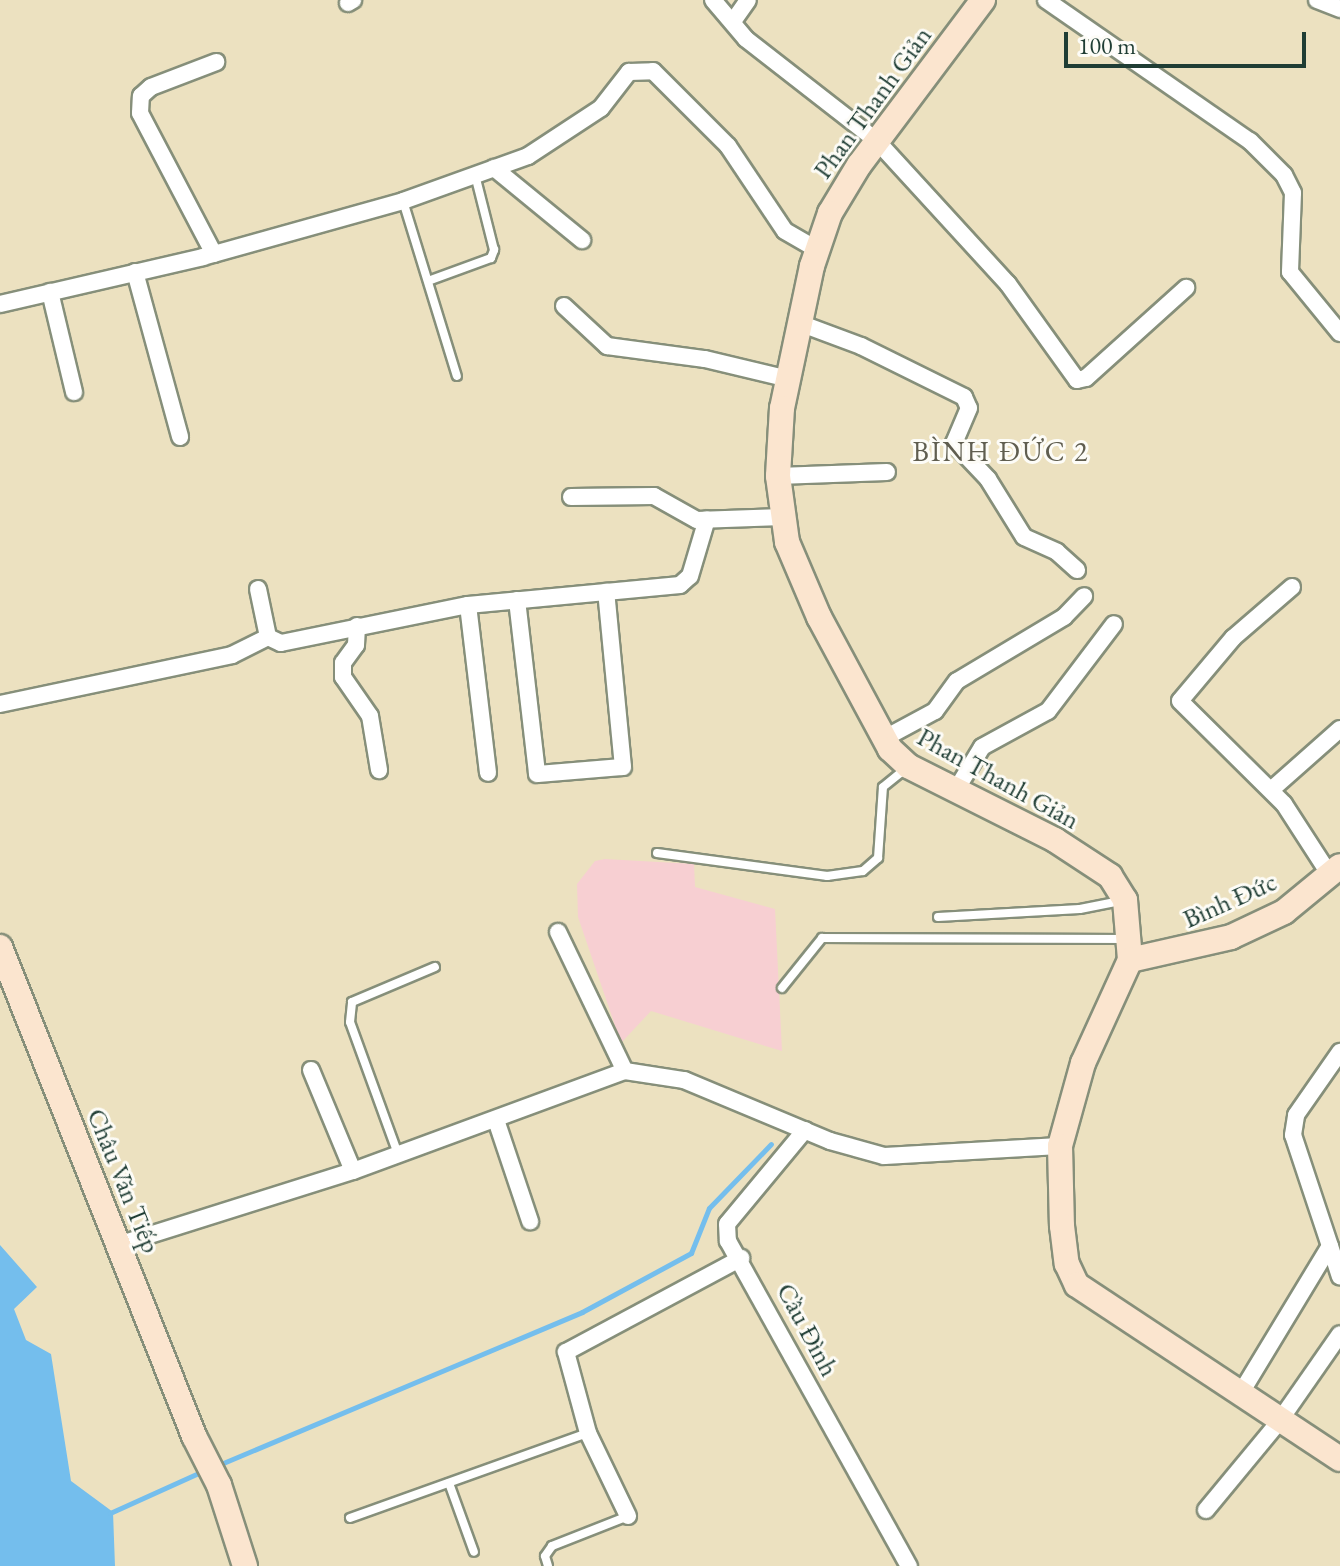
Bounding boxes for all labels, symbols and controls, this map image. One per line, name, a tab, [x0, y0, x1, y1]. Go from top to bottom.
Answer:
scale bar	[1068, 16, 1310, 66]
street label: Phan Thanh Giản	[807, 21, 939, 185]
text: 100 m	[1078, 30, 1136, 61]
district label: BÌNH ĐỨC 2	[912, 434, 1090, 468]
street label: Phan Thanh Giản	[912, 722, 1084, 836]
street label: Bình Đức	[1179, 867, 1281, 935]
street label: Châu Văn Tiếp	[80, 1104, 166, 1258]
street label: Cầu Đình	[770, 1278, 844, 1382]

